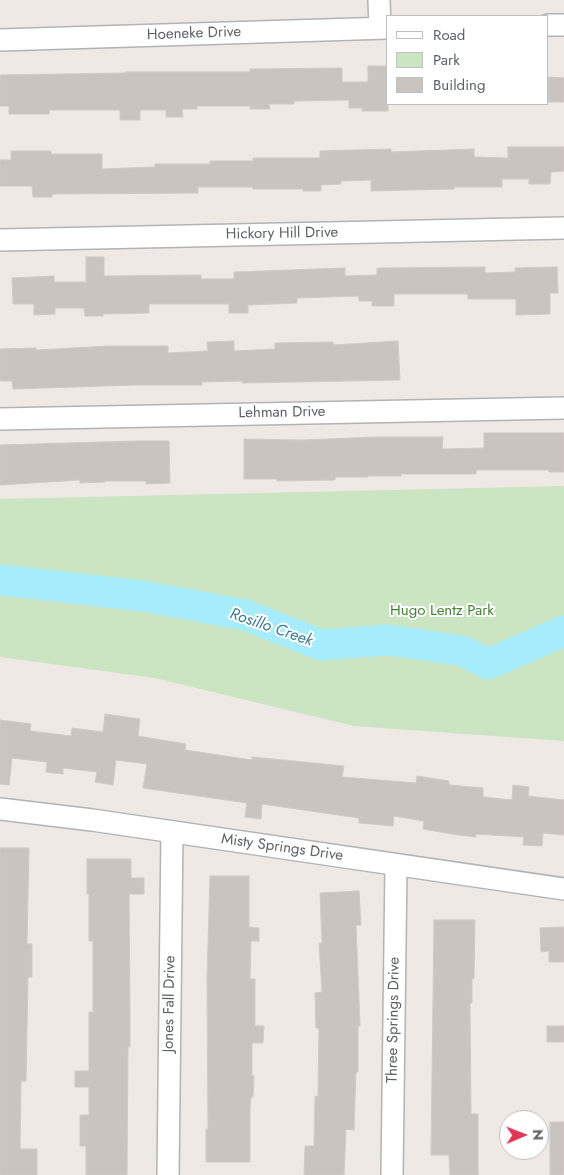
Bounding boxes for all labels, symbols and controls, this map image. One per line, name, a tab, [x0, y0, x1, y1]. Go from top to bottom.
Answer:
legend	[386, 15, 549, 105]
street label: Hoeneke Drive	[147, 23, 241, 45]
text: Road	[433, 24, 465, 46]
text: Park	[433, 49, 460, 71]
text: Building	[433, 74, 485, 96]
street label: Hickory Hill Drive	[226, 224, 338, 244]
street label: Lehman Drive	[238, 403, 326, 423]
park label: Hugo Lentz Park	[390, 602, 494, 620]
water label: Rosillo Creek	[227, 605, 315, 651]
street label: Misty Springs Drive	[220, 831, 344, 865]
street label: Jones Fall Drive	[160, 955, 180, 1053]
street label: Three Springs Drive	[384, 957, 404, 1083]
north arrow	[499, 1110, 549, 1160]
text: N	[528, 1129, 548, 1140]

